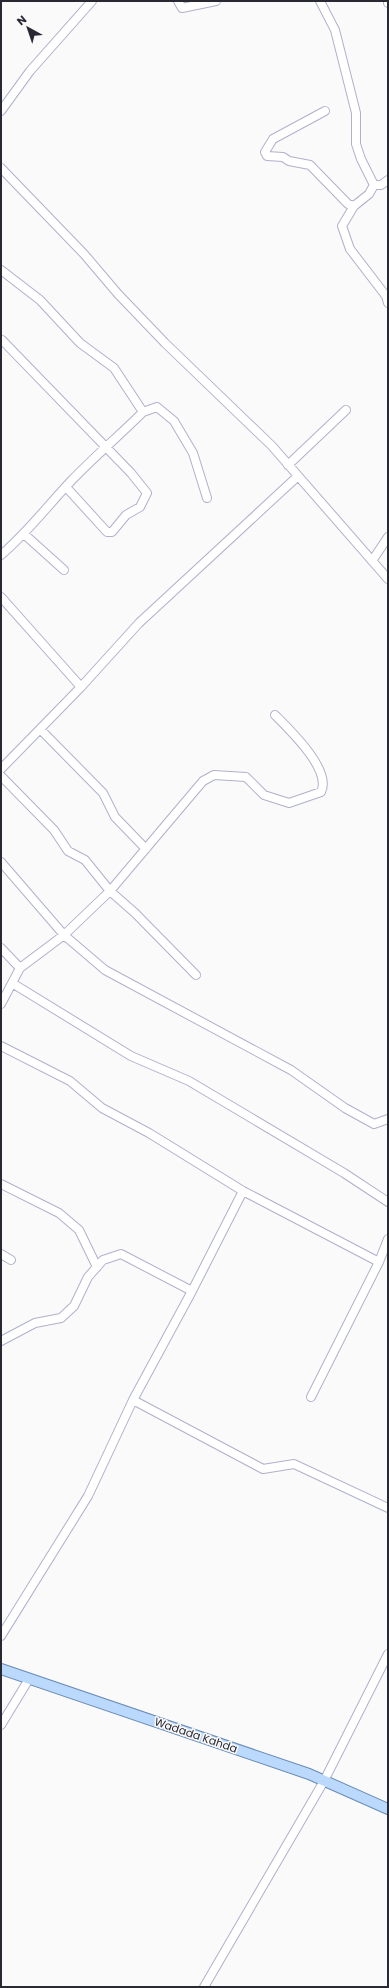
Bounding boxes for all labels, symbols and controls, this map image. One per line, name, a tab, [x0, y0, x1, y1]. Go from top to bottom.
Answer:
north arrow	[8, 8, 48, 48]
text: N	[13, 12, 30, 29]
street label: Wadada Kahda	[152, 1713, 240, 1757]

